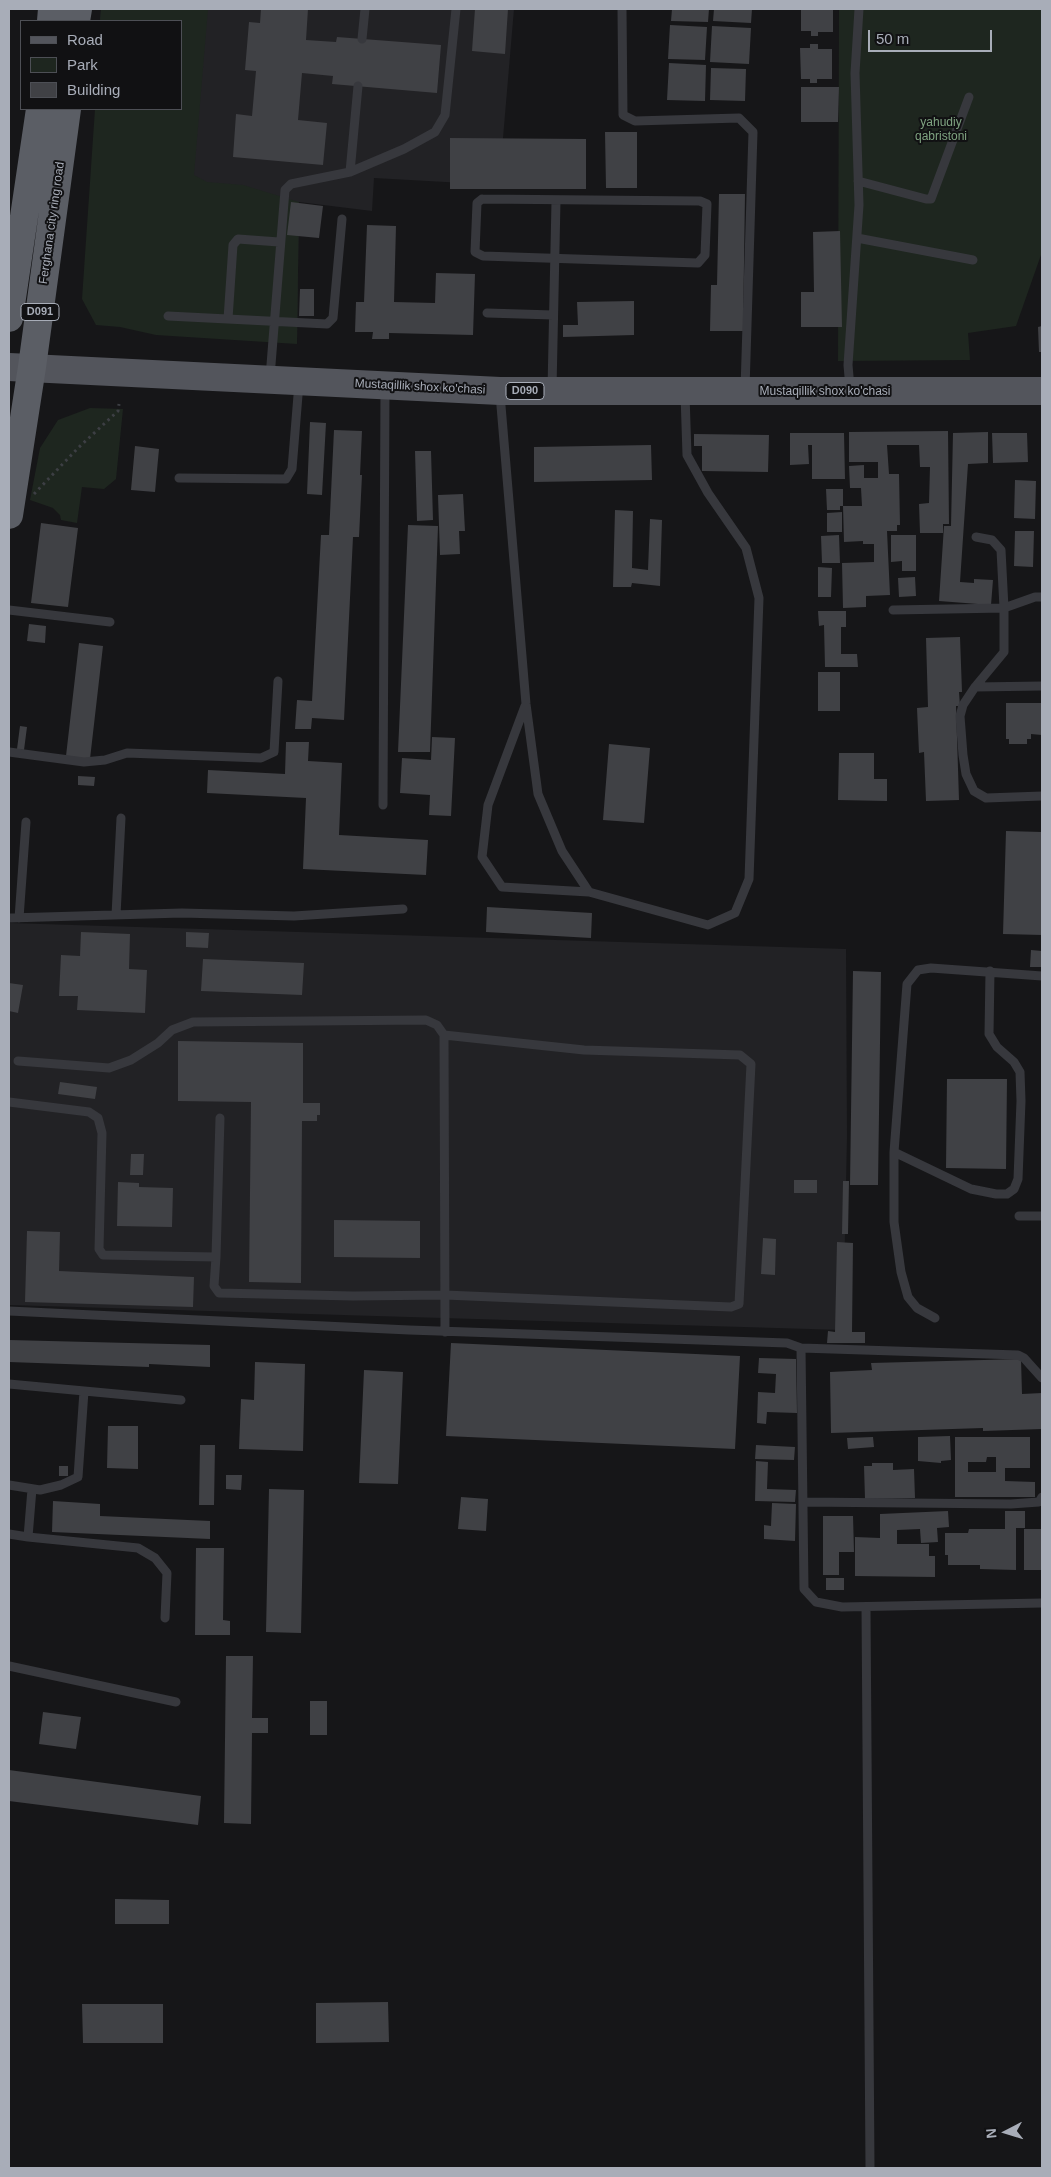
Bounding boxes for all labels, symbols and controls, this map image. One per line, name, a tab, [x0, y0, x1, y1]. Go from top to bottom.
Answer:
legend	[20, 20, 182, 110]
scale bar	[871, 20, 995, 52]
text: 50 m	[876, 30, 909, 47]
text: Road	[67, 31, 103, 48]
text: Park	[67, 56, 98, 73]
text: Building	[67, 81, 120, 98]
park label: yahudiy qabristoni	[915, 116, 967, 144]
street label: Ferghana city ring road	[36, 161, 68, 285]
road number: D091	[21, 304, 59, 320]
street label: Mustaqillik shox ko'chasi	[354, 376, 486, 398]
road number: D090	[506, 382, 544, 400]
street label: Mustaqillik shox ko'chasi	[759, 385, 891, 399]
north arrow	[981, 2107, 1031, 2157]
text: N	[983, 2128, 999, 2139]

